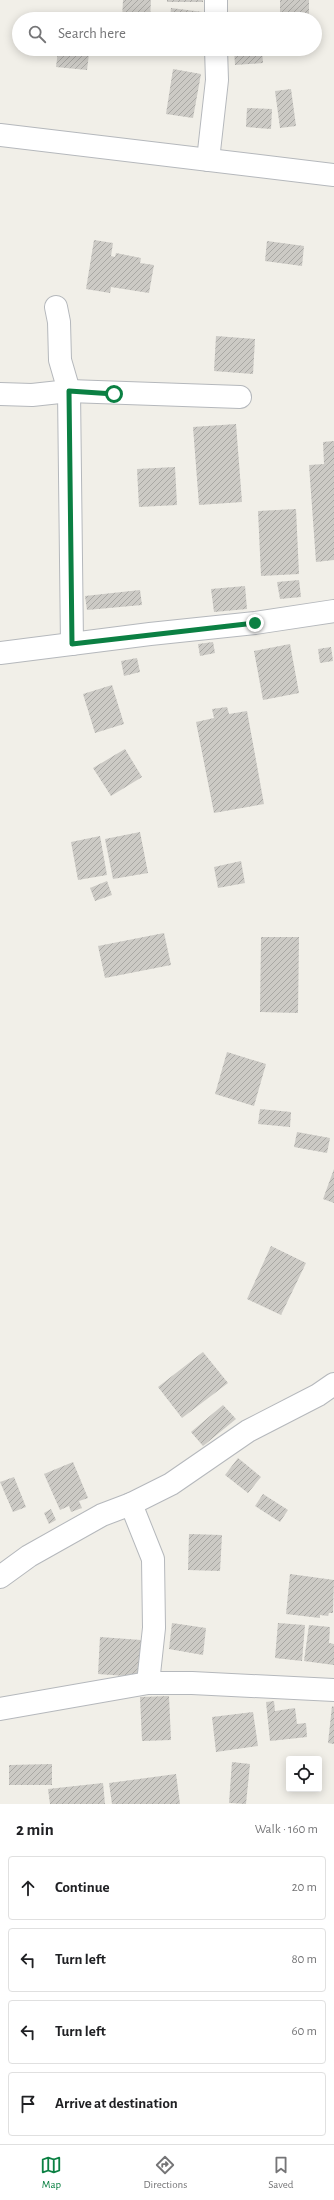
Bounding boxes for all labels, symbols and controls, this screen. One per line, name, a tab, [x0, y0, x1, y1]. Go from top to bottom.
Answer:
search box	[12, 12, 322, 56]
icon: search	[26, 23, 48, 45]
text: Search here	[58, 26, 126, 41]
route start	[105, 385, 123, 403]
route end	[246, 614, 264, 632]
map controls	[286, 1756, 322, 1792]
button: locate	[286, 1756, 322, 1792]
text: 2 min	[16, 1821, 54, 1838]
text: Walk · 160 m	[255, 1823, 318, 1836]
icon: ahead	[17, 1877, 39, 1899]
text: Continue	[55, 1880, 110, 1895]
text: 20 m	[292, 1881, 317, 1894]
icon: left	[17, 1949, 39, 1971]
text: Turn left	[55, 1952, 106, 1967]
text: 80 m	[291, 1953, 317, 1966]
icon: left	[17, 2021, 39, 2043]
text: Turn left	[55, 2024, 106, 2039]
text: 60 m	[291, 2025, 317, 2038]
icon: arrive	[17, 2093, 39, 2115]
text: Arrive at destination	[55, 2096, 178, 2111]
tab: Map	[40, 2154, 62, 2191]
tab: Directions	[143, 2154, 187, 2191]
tab: Saved	[268, 2154, 293, 2191]

